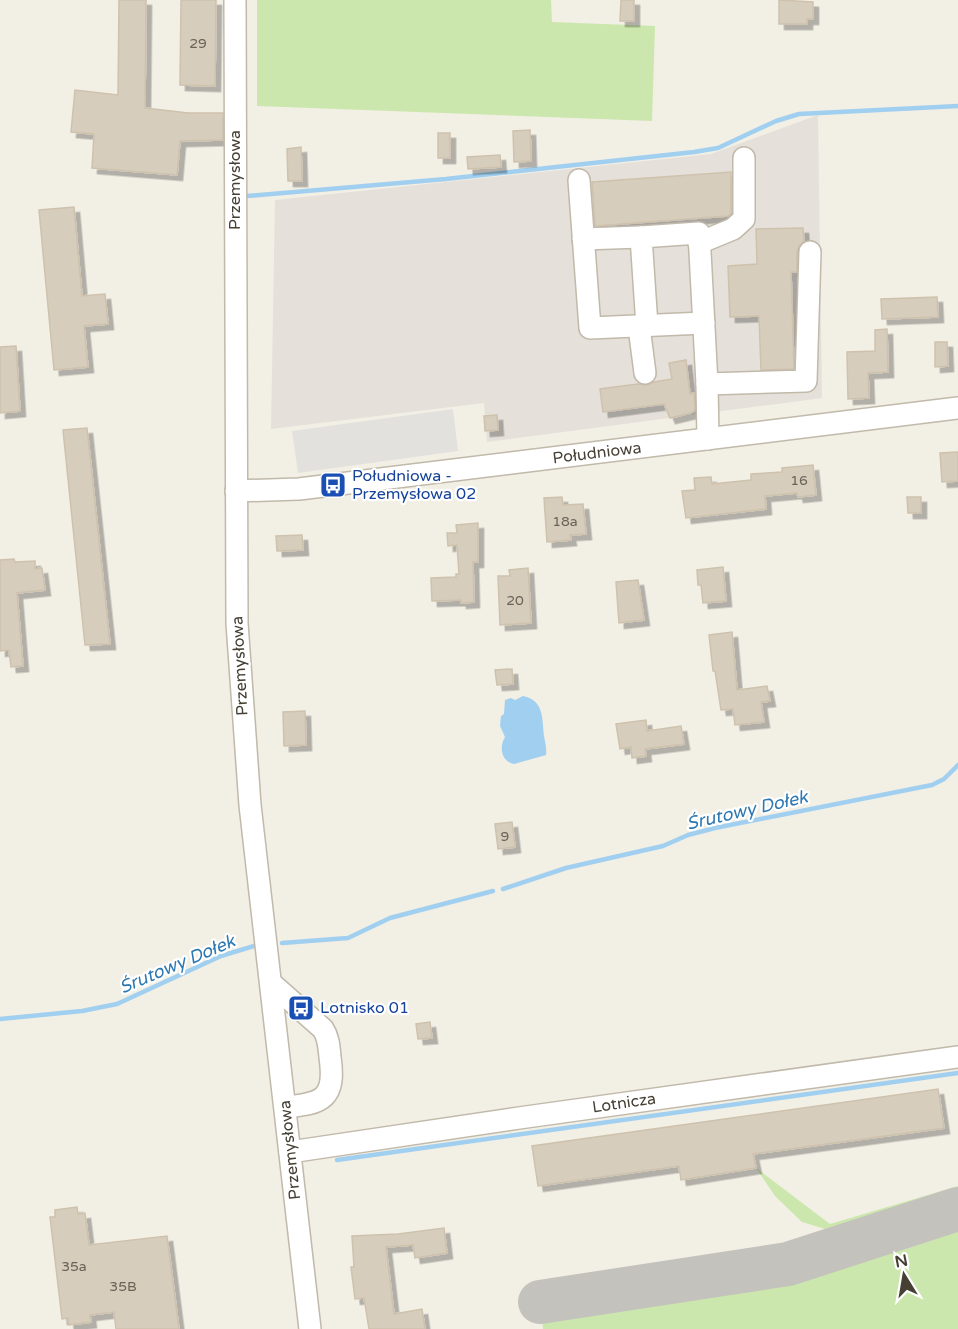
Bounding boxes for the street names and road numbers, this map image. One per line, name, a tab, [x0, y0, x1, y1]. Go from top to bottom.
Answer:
street label: Przemysłowa	[225, 130, 245, 230]
street label: Południowa	[552, 438, 642, 468]
street label: Przemysłowa	[227, 616, 253, 716]
street label: Lotnicza	[591, 1089, 657, 1117]
street label: Przemysłowa	[275, 1099, 305, 1201]

